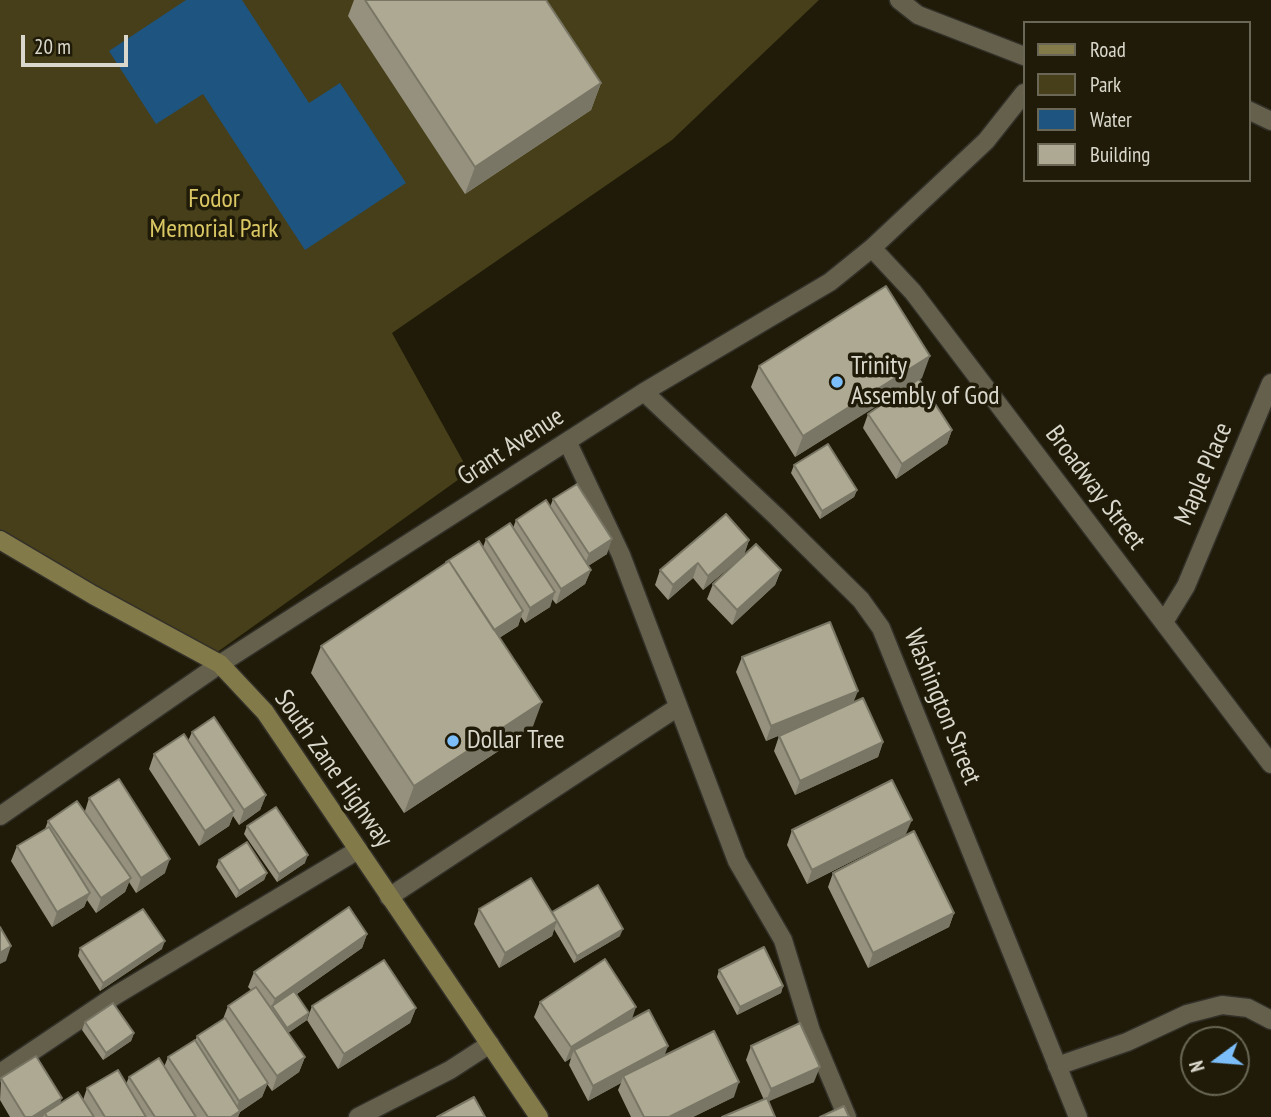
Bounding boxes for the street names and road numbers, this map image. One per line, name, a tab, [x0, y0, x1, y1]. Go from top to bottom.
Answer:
street label: Grant Avenue	[452, 401, 570, 493]
street label: Maple Place	[1168, 418, 1240, 530]
street label: Broadway Street	[1038, 420, 1152, 556]
street label: Washington Street	[897, 625, 987, 789]
street label: South Zane Highway	[267, 684, 399, 854]

